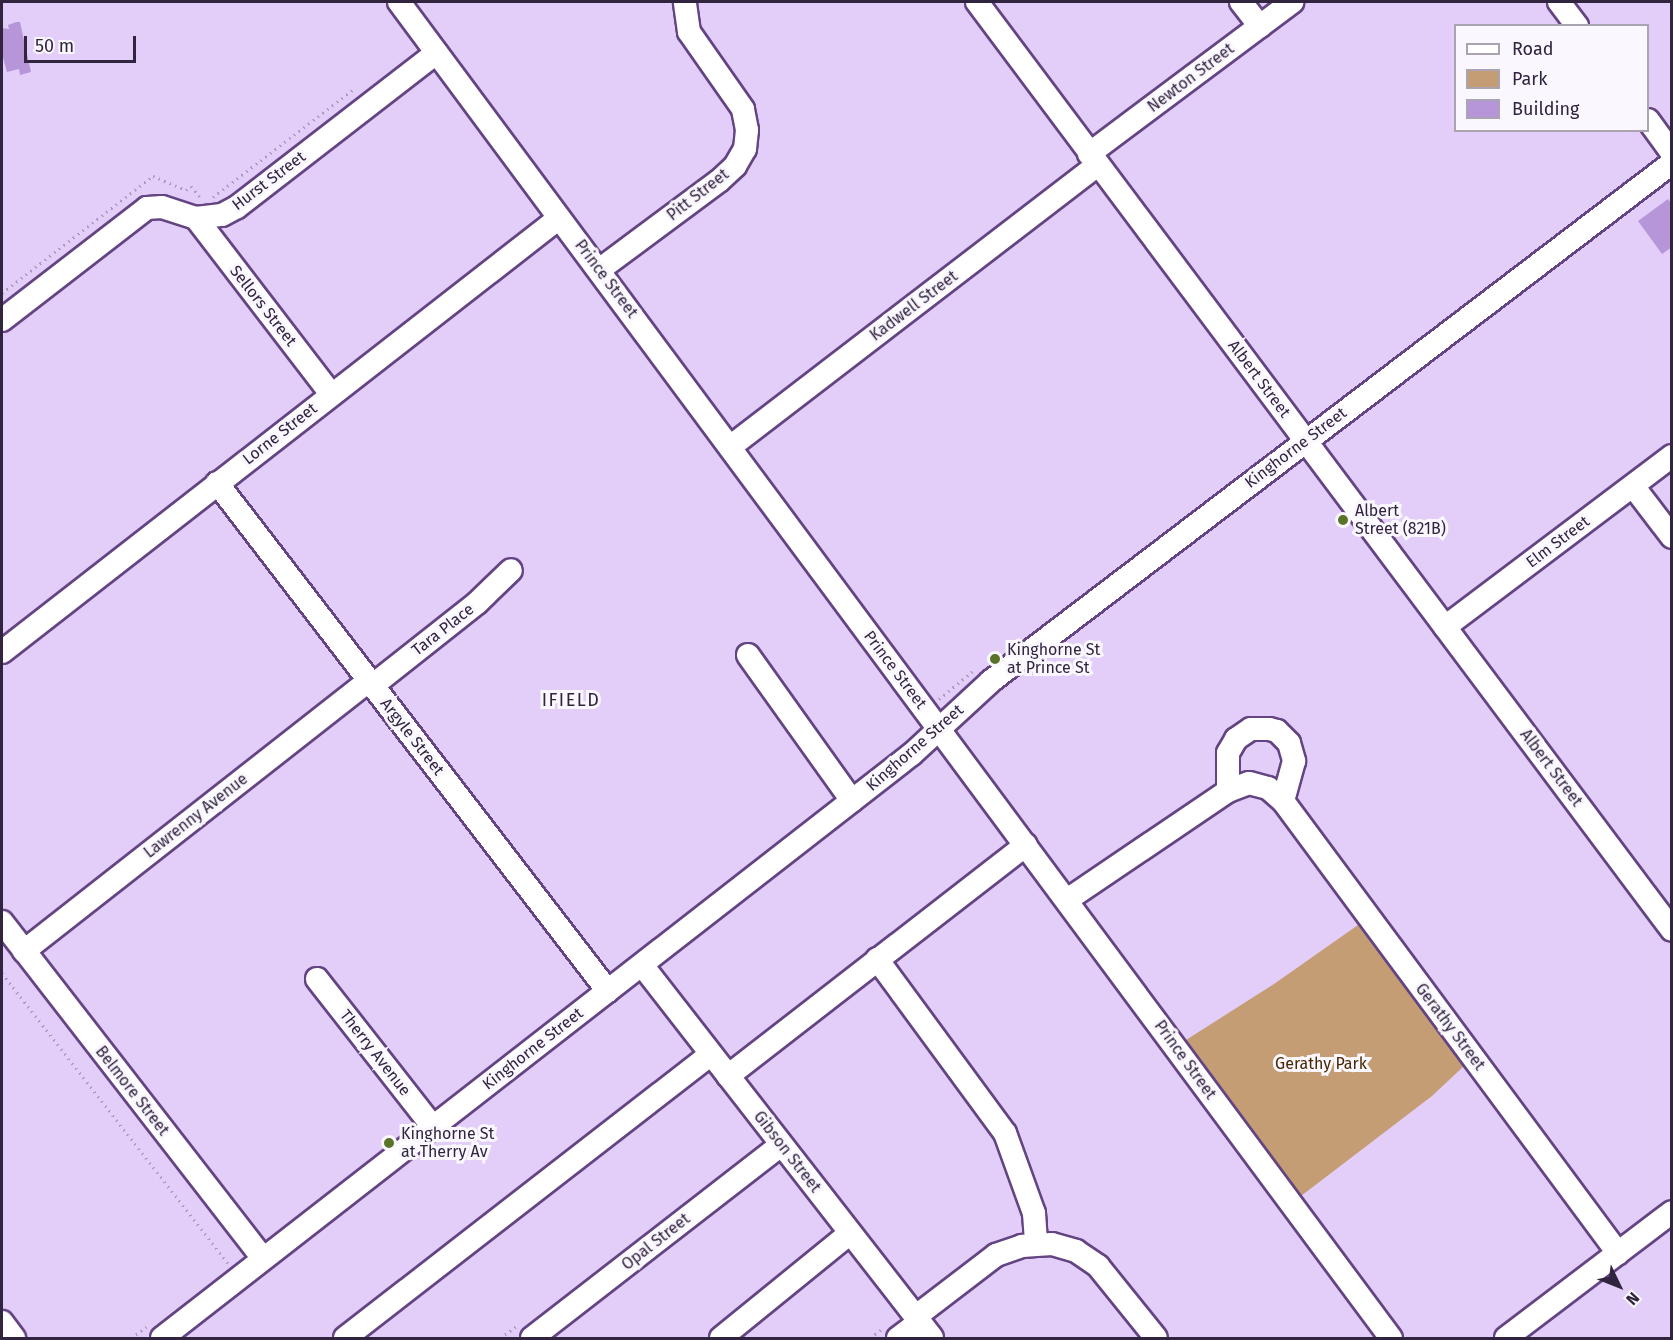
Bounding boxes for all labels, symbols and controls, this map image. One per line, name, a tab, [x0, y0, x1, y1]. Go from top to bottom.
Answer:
scale bar	[27, 24, 140, 62]
legend	[1454, 24, 1649, 132]
text: 50 m	[35, 35, 74, 57]
text: Road	[1512, 38, 1554, 60]
street label: Newton Street	[1144, 39, 1238, 117]
text: Park	[1512, 68, 1547, 90]
text: Building	[1512, 98, 1579, 120]
street label: Hurst Street	[228, 147, 310, 215]
street label: Pitt Street	[663, 165, 733, 225]
street label: Prince Street	[570, 236, 642, 322]
street label: Sellors Street	[226, 262, 300, 350]
street label: Kadwell Street	[866, 267, 962, 345]
street label: Albert Street	[1224, 337, 1294, 421]
street label: Lorne Street	[239, 399, 321, 469]
street label: Kinghorne Street	[1241, 404, 1351, 492]
place label: Albert Street (821B)	[1355, 501, 1446, 539]
street label: Elm Street	[1522, 512, 1594, 572]
marker: Albert Street (821B)	[1336, 513, 1350, 527]
street label: Tara Place	[408, 600, 478, 660]
street label: Prince Street	[859, 627, 931, 713]
place label: Kinghorne St at Prince St	[1007, 640, 1100, 678]
marker: Kinghorne St at Prince St	[988, 652, 1002, 666]
district label: IFIELD	[542, 689, 600, 711]
street label: Argyle Street	[376, 695, 448, 779]
street label: Kinghorne Street	[863, 701, 967, 795]
street label: Albert Street	[1516, 726, 1586, 810]
street label: Lawrenny Avenue	[140, 770, 252, 862]
street label: Gerathy Street	[1411, 980, 1489, 1074]
street label: Kinghorne Street	[479, 1004, 587, 1094]
street label: Therry Avenue	[335, 1006, 415, 1100]
street label: Prince Street	[1150, 1017, 1220, 1103]
street label: Belmore Street	[91, 1042, 173, 1140]
park label: Gerathy Park	[1275, 1054, 1367, 1074]
street label: Gibson Street	[749, 1107, 825, 1197]
place label: Kinghorne St at Therry Av	[401, 1124, 494, 1162]
marker: Kinghorne St at Therry Av	[382, 1136, 396, 1150]
street label: Opal Street	[618, 1209, 694, 1275]
north arrow	[1589, 1256, 1649, 1316]
text: N	[1622, 1288, 1643, 1309]

